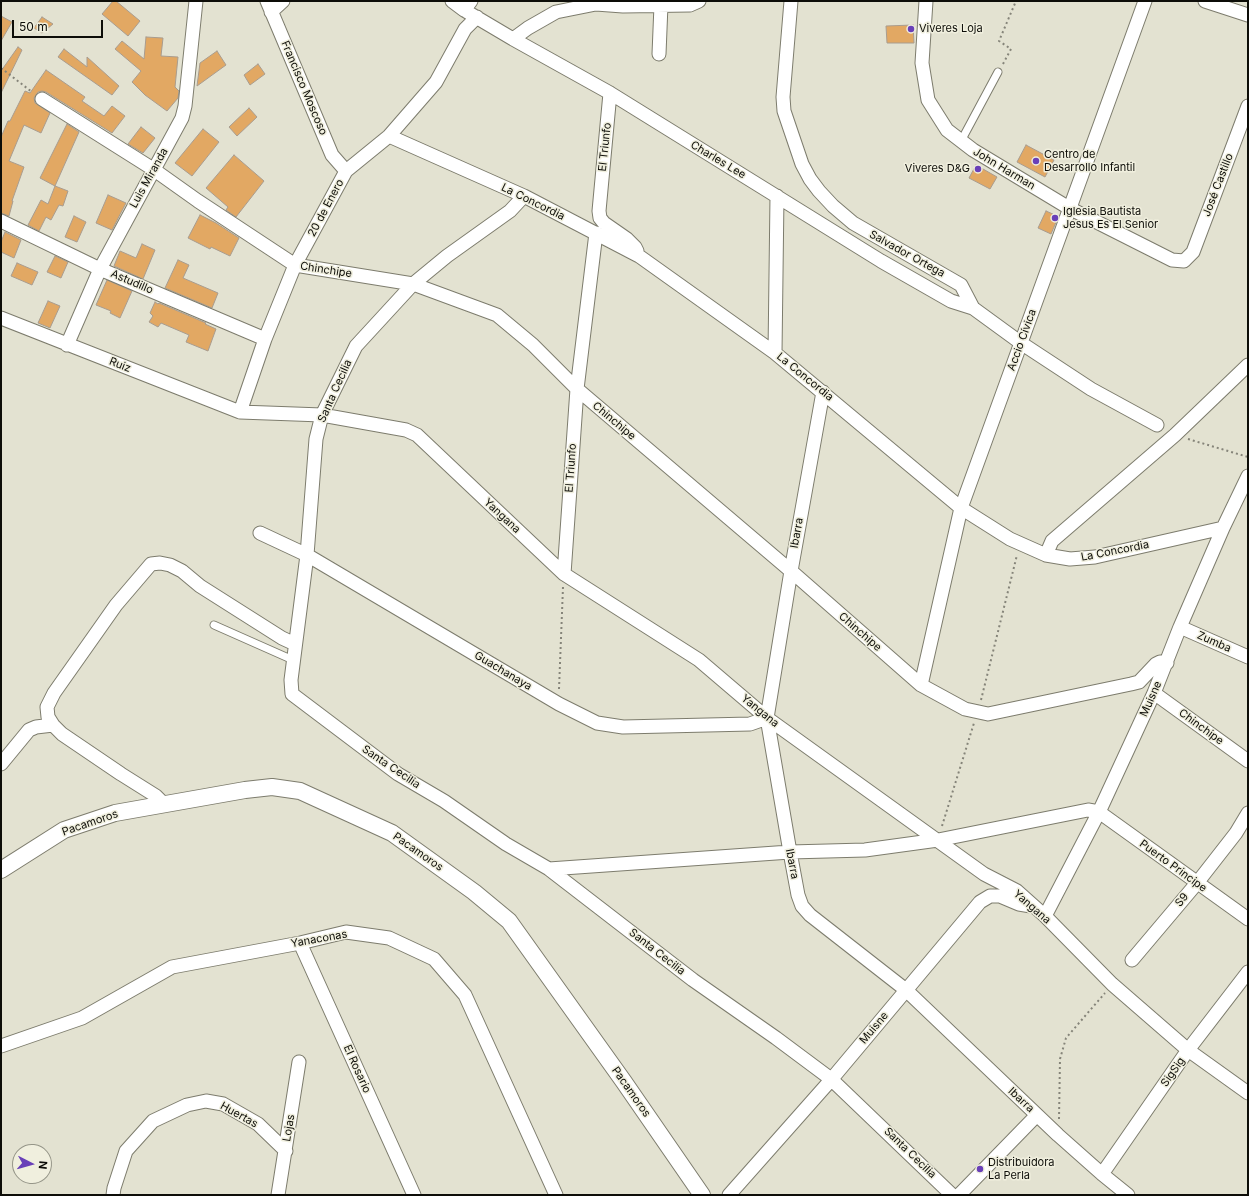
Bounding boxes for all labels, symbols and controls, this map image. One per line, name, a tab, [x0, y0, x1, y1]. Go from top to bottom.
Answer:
scale bar	[14, 12, 105, 38]
text: 50 m	[19, 19, 48, 34]
place label: Viveres Loja	[919, 22, 983, 36]
marker: Viveres Loja	[906, 24, 916, 34]
street label: Francisco Moscoso	[278, 39, 330, 137]
street label: El Triunfo	[596, 122, 614, 172]
street label: Charles Lee	[688, 138, 748, 182]
street label: John Harman	[971, 145, 1037, 193]
street label: Luis Miranda	[127, 146, 171, 210]
place label: Centro de Desarrollo Infantil	[1044, 148, 1135, 174]
street label: José Castillo	[1200, 152, 1236, 218]
marker: Centro de Desarrollo Infantil	[1031, 156, 1041, 166]
place label: Viveres D&G	[905, 162, 970, 176]
marker: Viveres D&G	[973, 164, 983, 174]
street label: 20 de Enero	[305, 177, 347, 239]
street label: La Concordia	[499, 181, 567, 223]
place label: Iglesia Bautista Jesus Es El Senior	[1063, 205, 1158, 231]
marker: Iglesia Bautista Jesus Es El Senior	[1050, 213, 1060, 223]
street label: Salvador Ortega	[867, 228, 947, 280]
street label: Chinchipe	[299, 259, 353, 281]
street label: Astudillo	[109, 267, 155, 297]
street label: Accio Cívica	[1005, 307, 1039, 373]
street label: La Concordia	[774, 350, 836, 404]
street label: Ruiz	[107, 355, 133, 375]
street label: Santa Cecilia	[315, 357, 355, 425]
street label: Chinchipe	[590, 399, 638, 443]
street label: El Triunfo	[563, 443, 579, 493]
street label: Yangana	[481, 496, 523, 536]
street label: Ibarra	[788, 517, 806, 549]
street label: La Concordia	[1080, 538, 1150, 564]
street label: Chinchipe	[836, 610, 884, 654]
street label: Zumba	[1195, 629, 1233, 655]
street label: Guachanaya	[472, 649, 534, 693]
street label: Muisne	[1137, 679, 1165, 719]
street label: Yangana	[738, 692, 782, 730]
street label: Chinchipe	[1176, 706, 1226, 748]
street label: Santa Cecilia	[359, 743, 423, 791]
street label: Pacamoros	[60, 807, 120, 839]
street label: Pacamoros	[390, 830, 446, 874]
street label: Puerto Principe	[1137, 837, 1209, 895]
street label: Ibarra	[783, 848, 801, 880]
street label: Yangana	[1011, 887, 1053, 927]
street label: S9	[1172, 890, 1192, 910]
street label: Santa Cecilia	[626, 926, 688, 978]
street label: Yanaconas	[290, 928, 348, 950]
street label: Muisne	[857, 1009, 891, 1047]
street label: El Rosario	[341, 1043, 373, 1095]
street label: SigSig	[1158, 1055, 1188, 1089]
street label: Pacamoros	[609, 1064, 653, 1120]
street label: Ibarra	[1005, 1085, 1037, 1115]
street label: Huertas	[218, 1099, 260, 1131]
street label: Lojas	[280, 1113, 298, 1143]
street label: Santa Cecilia	[881, 1125, 939, 1181]
north arrow	[12, 1144, 52, 1184]
place label: Distribuidora La Perla	[988, 1156, 1055, 1182]
text: N	[36, 1160, 50, 1170]
marker: Distribuidora La Perla	[975, 1164, 985, 1174]

